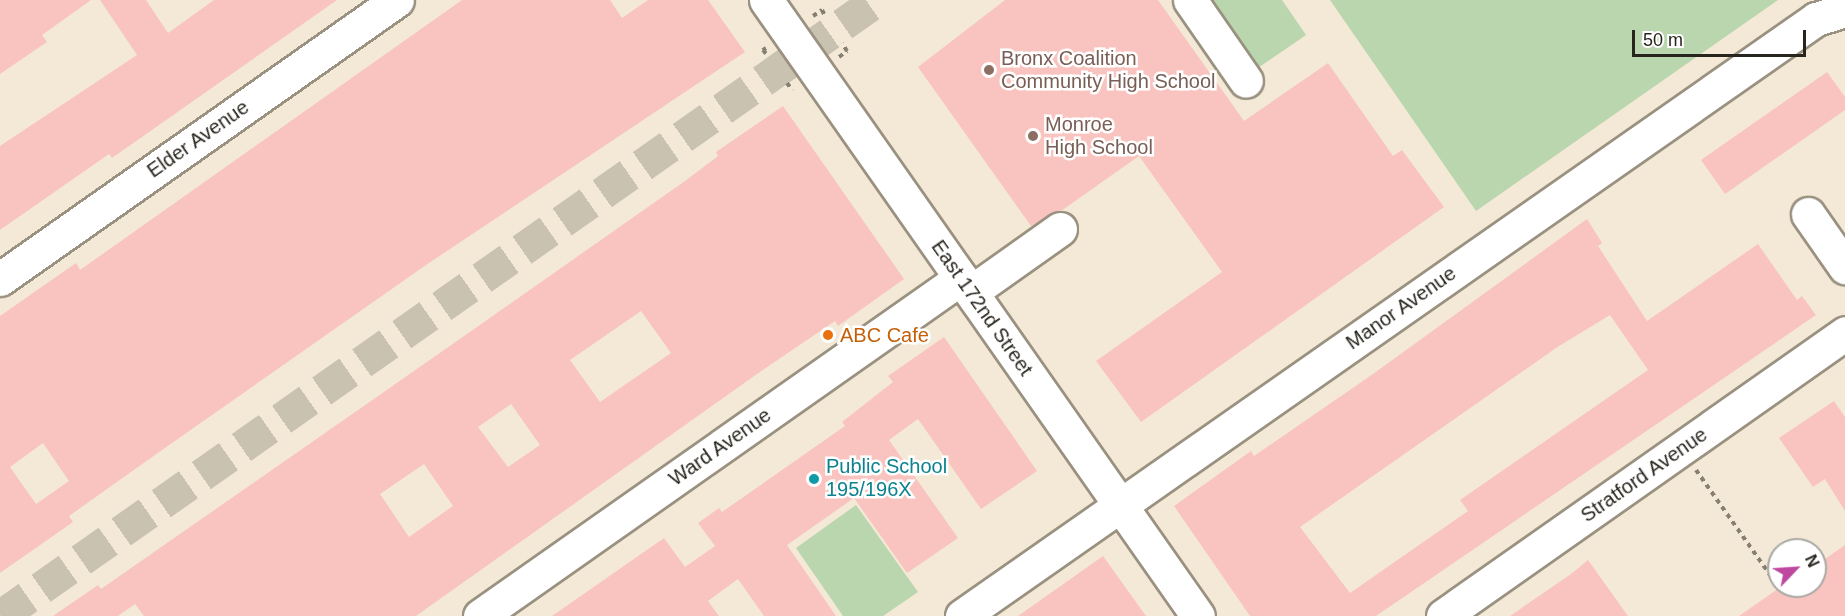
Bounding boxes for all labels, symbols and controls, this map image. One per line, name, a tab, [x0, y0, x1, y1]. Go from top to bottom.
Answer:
scale bar	[1635, 18, 1809, 56]
text: 50 m	[1643, 30, 1683, 50]
place label: Bronx Coalition Community High School	[1001, 46, 1216, 93]
marker: Bronx Coalition Community High School	[982, 63, 996, 77]
street label: Elder Avenue	[142, 95, 254, 183]
place label: Monroe High School	[1045, 112, 1153, 159]
marker: Monroe High School	[1026, 129, 1040, 143]
street label: East 172nd Street	[926, 236, 1038, 380]
street label: Manor Avenue	[1341, 261, 1461, 355]
place label: ABC Cafe	[840, 323, 929, 347]
marker: ABC Cafe	[821, 328, 835, 342]
street label: Ward Avenue	[664, 403, 776, 491]
street label: Stratford Avenue	[1576, 422, 1712, 528]
place label: Public School 195/196X	[826, 455, 947, 502]
marker: Public School 195/196X	[807, 472, 821, 486]
north arrow	[1767, 538, 1827, 598]
text: N	[1802, 552, 1822, 570]

